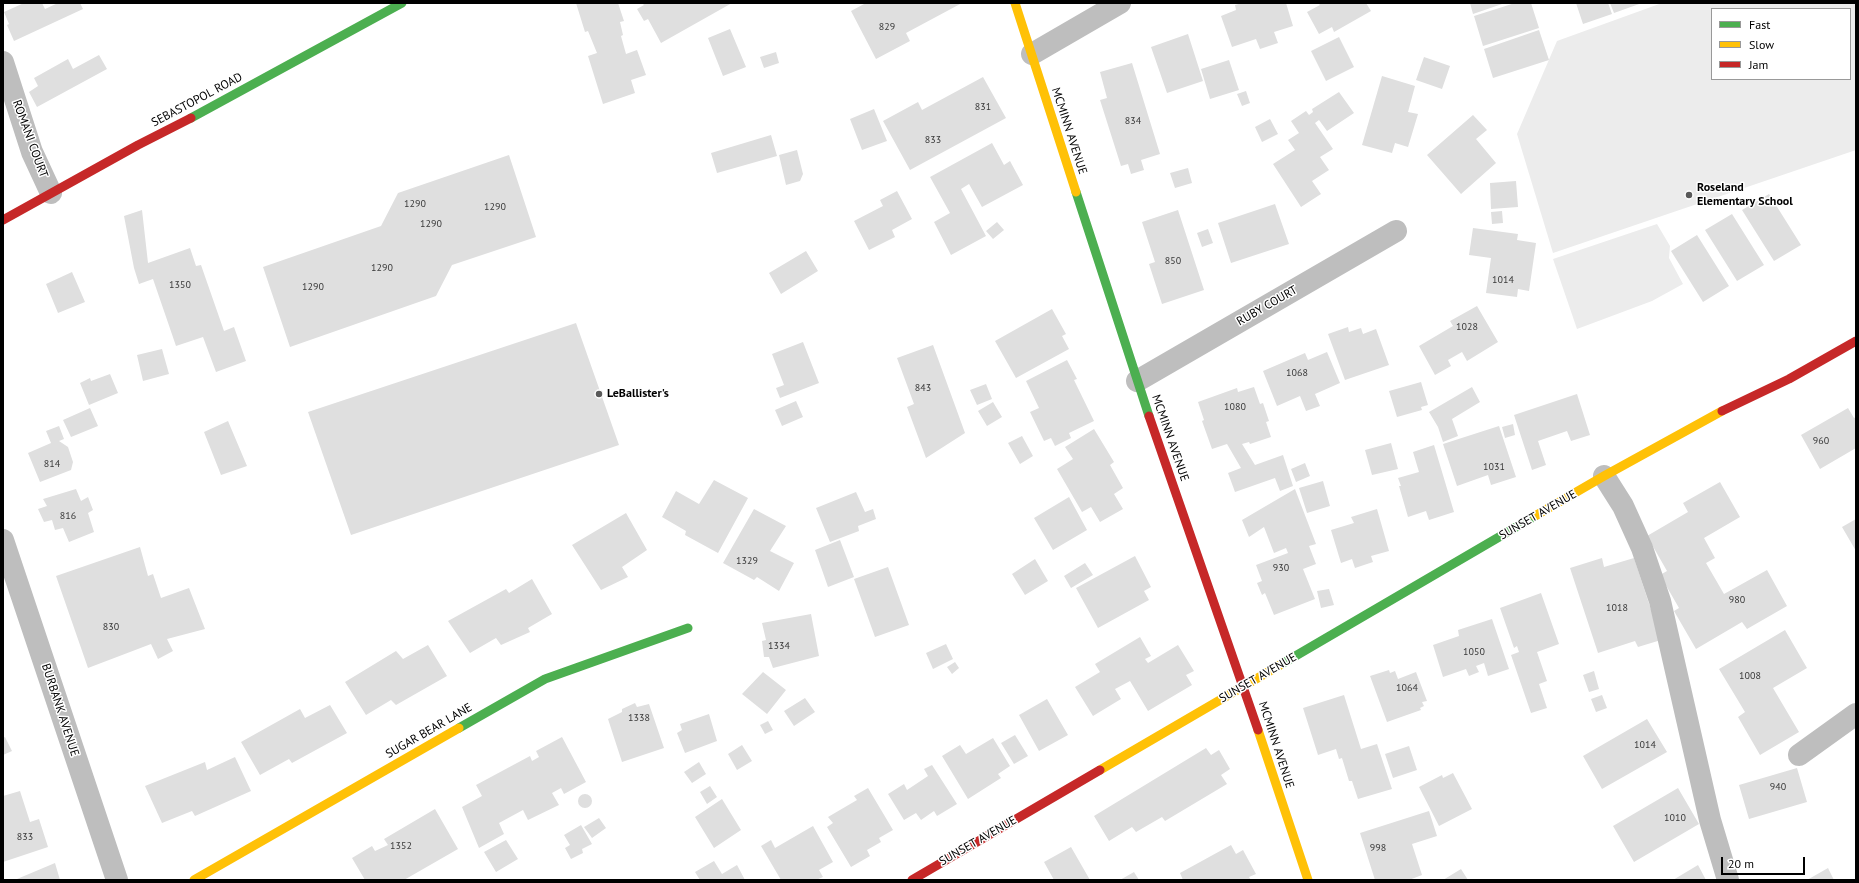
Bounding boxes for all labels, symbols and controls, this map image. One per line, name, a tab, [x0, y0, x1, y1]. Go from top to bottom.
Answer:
legend	[1711, 8, 1851, 80]
text: Fast	[1749, 17, 1770, 32]
house number: 829	[879, 21, 895, 33]
text: Slow	[1749, 37, 1774, 52]
text: Jam	[1749, 57, 1768, 72]
street label: SEBASTOPOL ROAD	[149, 70, 245, 130]
street label: MCMINN AVENUE	[1048, 86, 1090, 176]
street label: ROMANI COURT	[9, 98, 51, 180]
house number: 831	[975, 101, 991, 113]
house number: 834	[1125, 115, 1141, 127]
house number: 833	[925, 134, 941, 146]
place label: Roseland Elementary School	[1697, 181, 1793, 209]
marker: Roseland Elementary School	[1684, 190, 1694, 200]
house number: 1290	[404, 198, 426, 210]
house number: 1290	[484, 201, 506, 213]
house number: 1290	[420, 218, 442, 230]
house number: 850	[1165, 255, 1181, 267]
house number: 1290	[371, 262, 393, 274]
house number: 1014	[1492, 274, 1514, 286]
house number: 1350	[169, 279, 191, 291]
house number: 1290	[302, 281, 324, 293]
street label: RUBY COURT	[1234, 283, 1300, 329]
house number: 1028	[1456, 321, 1478, 333]
house number: 1068	[1286, 367, 1308, 379]
house number: 843	[915, 382, 931, 394]
place label: LeBallister's	[607, 387, 669, 401]
marker: LeBallister's	[594, 389, 604, 399]
street label: MCMINN AVENUE	[1148, 393, 1192, 483]
house number: 1080	[1224, 401, 1246, 413]
house number: 960	[1813, 435, 1829, 447]
house number: 814	[44, 458, 60, 470]
house number: 1031	[1483, 461, 1505, 473]
street label: SUNSET AVENUE	[1497, 487, 1579, 543]
house number: 816	[60, 510, 76, 522]
house number: 1329	[736, 555, 758, 567]
house number: 930	[1273, 562, 1289, 574]
house number: 980	[1729, 594, 1745, 606]
house number: 1018	[1606, 602, 1628, 614]
house number: 830	[103, 621, 119, 633]
house number: 1334	[768, 640, 790, 652]
house number: 1050	[1463, 646, 1485, 658]
street label: SUNSET AVENUE	[1217, 650, 1299, 706]
street label: BURBANK AVENUE	[38, 662, 82, 758]
house number: 1008	[1739, 670, 1761, 682]
house number: 1064	[1396, 682, 1418, 694]
street label: SUGAR BEAR LANE	[383, 700, 475, 762]
street label: MCMINN AVENUE	[1255, 700, 1297, 790]
house number: 1338	[628, 712, 650, 724]
house number: 1014	[1634, 739, 1656, 751]
house number: 940	[1770, 781, 1786, 793]
house number: 1010	[1664, 812, 1686, 824]
street label: SUNSET AVENUE	[937, 813, 1019, 869]
house number: 833	[17, 831, 33, 843]
house number: 1352	[390, 840, 412, 852]
house number: 998	[1370, 842, 1386, 854]
scale bar	[1723, 849, 1807, 875]
text: 20 m	[1728, 856, 1754, 871]

